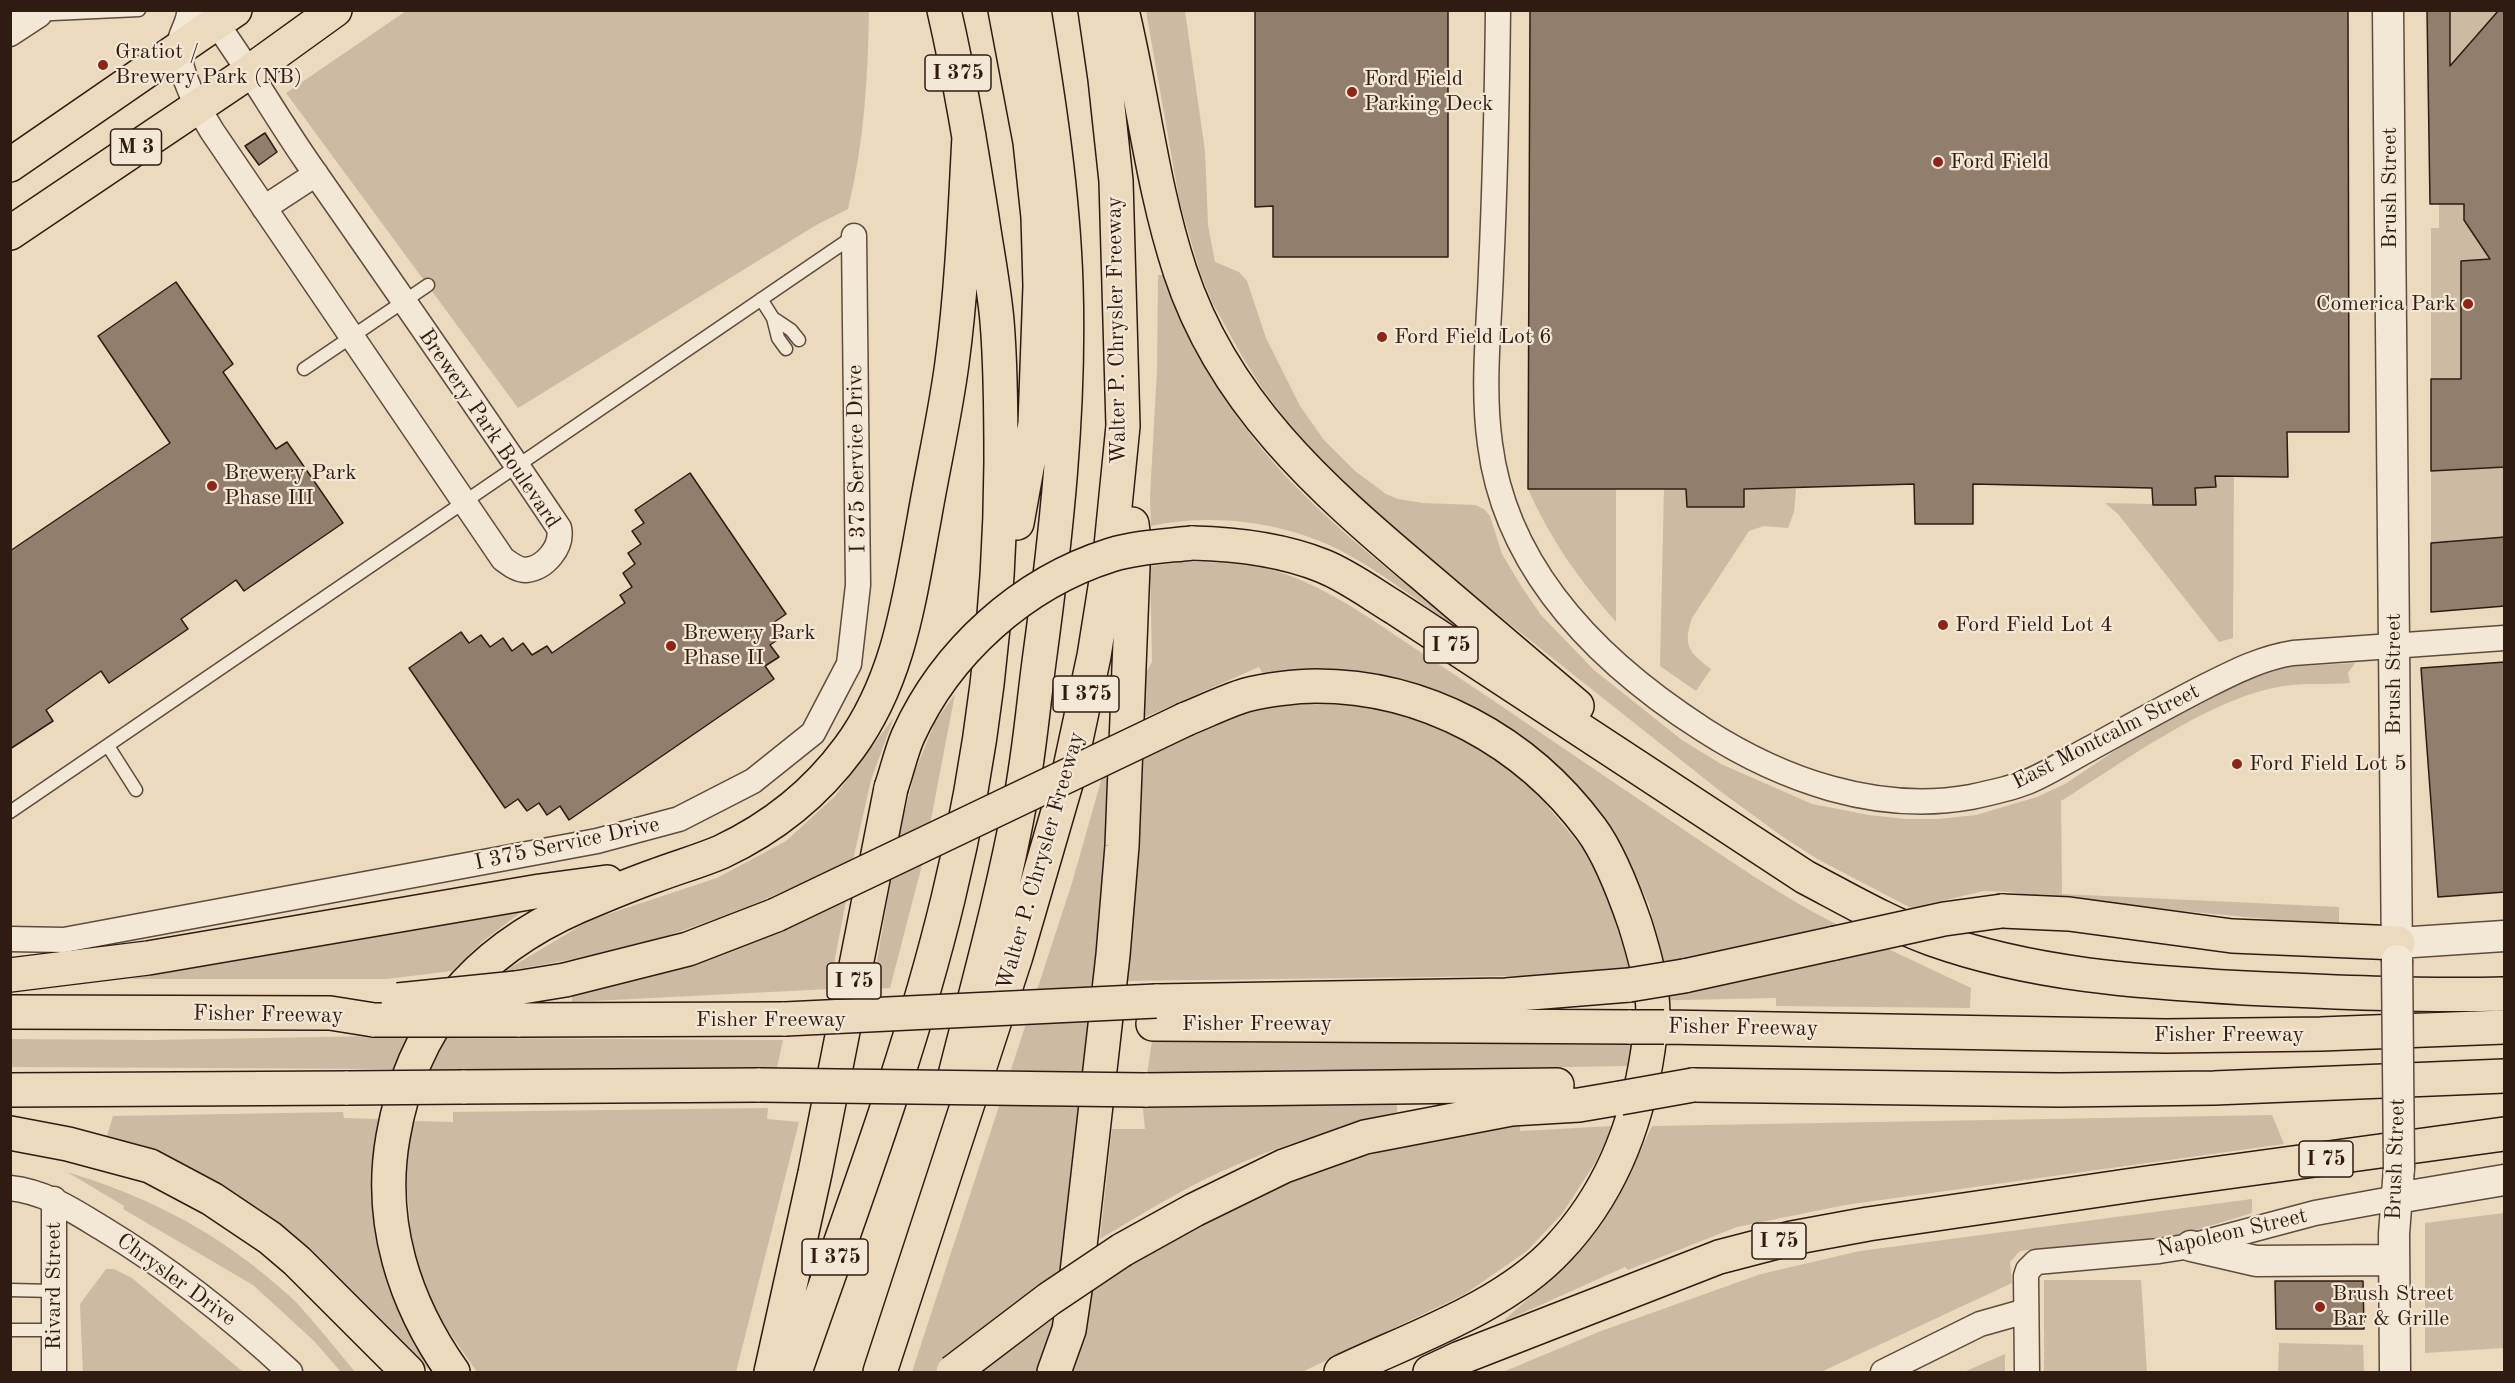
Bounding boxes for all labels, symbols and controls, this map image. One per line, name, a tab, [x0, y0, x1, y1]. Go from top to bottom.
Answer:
place label: Gratiot / Brewery Park (NB)	[115, 39, 302, 90]
road number: I 375	[925, 55, 991, 91]
marker: Gratiot / Brewery Park (NB)	[96, 58, 110, 72]
place label: Ford Field Parking Deck	[1364, 66, 1493, 118]
marker: Ford Field Parking Deck	[1345, 85, 1359, 99]
street label: Brush Street	[2377, 127, 2403, 249]
road number: M 3	[110, 129, 162, 165]
place label: Ford Field	[1950, 149, 2049, 175]
marker: Ford Field	[1931, 155, 1945, 169]
street label: Walter P. Chrysler Freeway	[1101, 196, 1133, 464]
place label: Comerica Park	[2316, 291, 2456, 317]
marker: Comerica Park	[2461, 297, 2475, 311]
street label: Brewery Park Boulevard	[412, 324, 566, 534]
place label: Ford Field Lot 6	[1394, 324, 1552, 350]
marker: Ford Field Lot 6	[1375, 330, 1389, 344]
street label: I 375 Service Drive	[842, 365, 872, 553]
place label: Brewery Park Phase III	[224, 460, 357, 512]
marker: Brewery Park Phase III	[205, 479, 219, 493]
place label: Ford Field Lot 4	[1955, 612, 2113, 638]
street label: Brush Street	[2381, 613, 2407, 735]
marker: Ford Field Lot 4	[1936, 618, 1950, 632]
place label: Brewery Park Phase II	[683, 620, 816, 672]
road number: I 75	[1424, 627, 1478, 663]
marker: Brewery Park Phase II	[664, 639, 678, 653]
road number: I 375	[1053, 676, 1119, 712]
street label: East Montcalm Street	[2008, 678, 2204, 796]
street label: Walter P. Chrysler Freeway	[991, 729, 1091, 993]
place label: Ford Field Lot 5	[2249, 751, 2407, 777]
marker: Ford Field Lot 5	[2230, 757, 2244, 771]
street label: I 375 Service Drive	[472, 812, 662, 876]
road number: I 75	[827, 963, 881, 999]
street label: Fisher Freeway	[193, 1000, 343, 1030]
street label: Fisher Freeway	[696, 1007, 846, 1033]
street label: Fisher Freeway	[1182, 1011, 1332, 1037]
street label: Fisher Freeway	[1668, 1013, 1818, 1043]
street label: Fisher Freeway	[2154, 1022, 2304, 1048]
street label: Brush Street	[2381, 1098, 2411, 1220]
road number: I 75	[2299, 1141, 2353, 1177]
street label: Napoleon Street	[2154, 1203, 2310, 1263]
street label: Rivard Street	[41, 1222, 67, 1350]
road number: I 75	[1752, 1223, 1806, 1259]
street label: Chrysler Drive	[111, 1228, 241, 1332]
road number: I 375	[802, 1239, 868, 1275]
place label: Brush Street Bar & Grille	[2332, 1281, 2454, 1332]
marker: Brush Street Bar & Grille	[2313, 1300, 2327, 1314]

